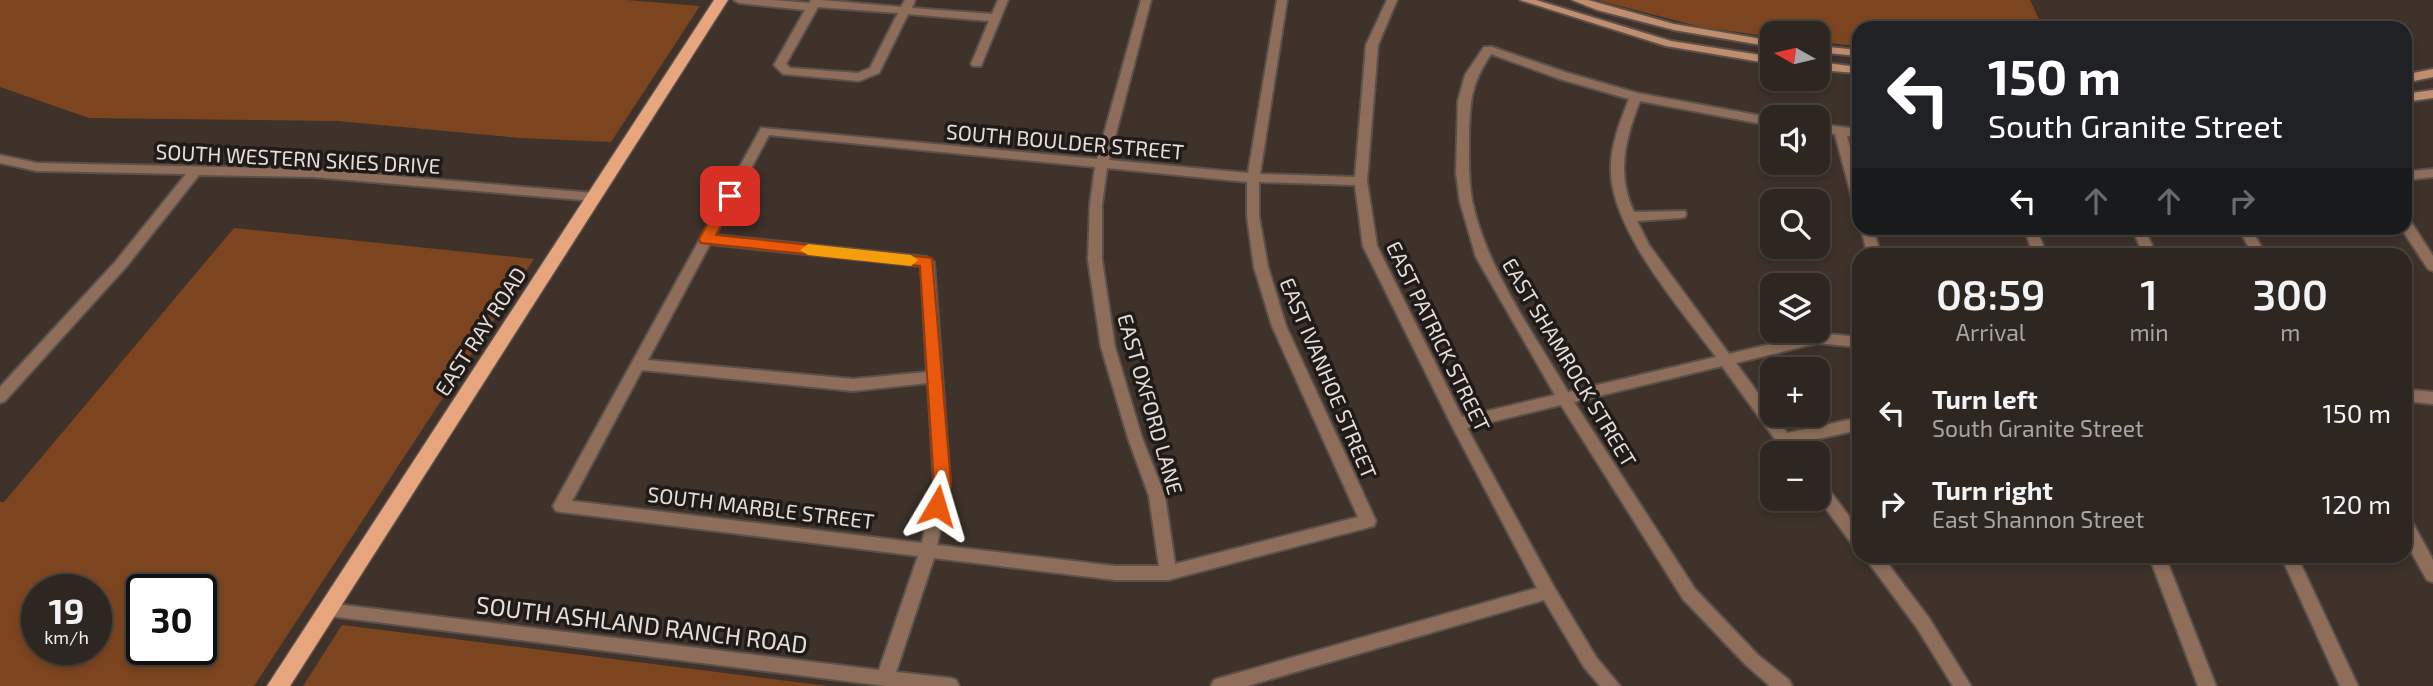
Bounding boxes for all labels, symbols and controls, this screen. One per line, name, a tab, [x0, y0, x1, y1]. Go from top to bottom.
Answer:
north arrow	[1760, 21, 1830, 91]
map controls	[1760, 21, 1830, 511]
text: 150 m	[1988, 46, 2121, 105]
icon: left	[1873, 49, 1964, 140]
button: sound	[1760, 105, 1830, 175]
text: South Granite Street	[1988, 106, 2283, 144]
street label: SOUTH BOULDER STREET	[945, 118, 1185, 164]
street label: SOUTH WESTERN SKIES DRIVE	[155, 138, 441, 178]
pin	[700, 166, 760, 226]
icon: arrive	[711, 177, 749, 215]
icon: left	[2004, 182, 2042, 220]
icon: ahead	[2077, 182, 2115, 220]
icon: ahead	[2150, 182, 2188, 220]
icon: right	[2223, 182, 2261, 220]
button: search	[1760, 189, 1830, 259]
street label: EAST PATRICK STREET	[1382, 237, 1496, 435]
street label: EAST SHAMROCK STREET	[1498, 253, 1642, 471]
street label: EAST RAY ROAD	[429, 262, 531, 400]
text: 08:59	[1936, 268, 2046, 318]
text: 1	[2140, 268, 2158, 318]
text: 300	[2252, 268, 2328, 318]
button: layers	[1760, 273, 1830, 343]
street label: EAST IVANHOE STREET	[1275, 274, 1383, 482]
street label: EAST OXFORD LANE	[1113, 311, 1189, 497]
text: Arrival	[1956, 318, 2026, 346]
text: min	[2129, 318, 2169, 346]
text: m	[2280, 318, 2300, 346]
button: +	[1760, 357, 1830, 427]
text: Turn left	[1932, 383, 2038, 414]
icon: left	[1873, 394, 1911, 432]
text: 150 m	[2322, 397, 2391, 428]
text: South Granite Street	[1932, 414, 2144, 442]
button: −	[1760, 441, 1830, 511]
position arrow	[900, 469, 974, 543]
text: Turn right	[1932, 474, 2053, 505]
street label: SOUTH MARBLE STREET	[646, 481, 876, 533]
icon: right	[1873, 485, 1911, 523]
text: 120 m	[2322, 488, 2391, 519]
text: East Shannon Street	[1932, 505, 2144, 533]
speed limit sign: 30	[126, 574, 217, 665]
text: 19	[49, 589, 84, 631]
street label: SOUTH ASHLAND RANCH ROAD	[475, 589, 809, 659]
text: km/h	[44, 626, 89, 648]

